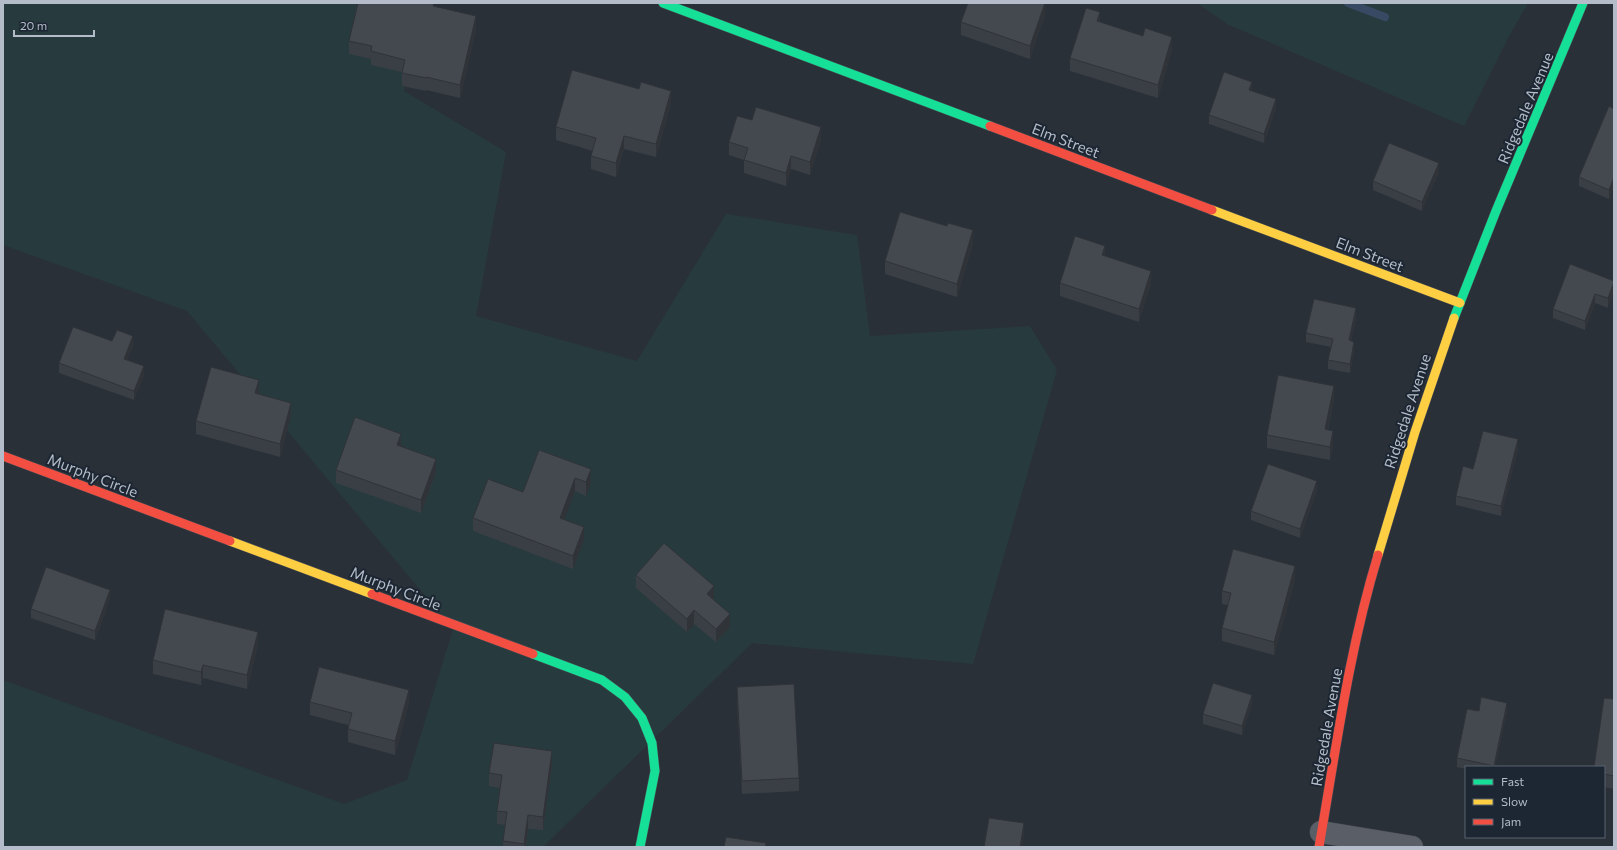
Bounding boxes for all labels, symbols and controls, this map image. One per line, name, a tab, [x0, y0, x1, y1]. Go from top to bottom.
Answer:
scale bar	[14, 12, 94, 38]
text: 20 m	[20, 18, 47, 32]
street label: Ridgedale Avenue	[1493, 49, 1557, 167]
street label: Elm Street	[1030, 119, 1102, 161]
street label: Elm Street	[1334, 233, 1406, 275]
street label: Ridgedale Avenue	[1380, 351, 1434, 471]
street label: Murphy Circle	[45, 449, 141, 501]
street label: Murphy Circle	[348, 562, 444, 614]
street label: Ridgedale Avenue	[1307, 666, 1345, 787]
legend	[1465, 766, 1605, 838]
text: Fast	[1501, 774, 1524, 788]
text: Slow	[1501, 794, 1528, 808]
text: Jam	[1501, 814, 1521, 829]

